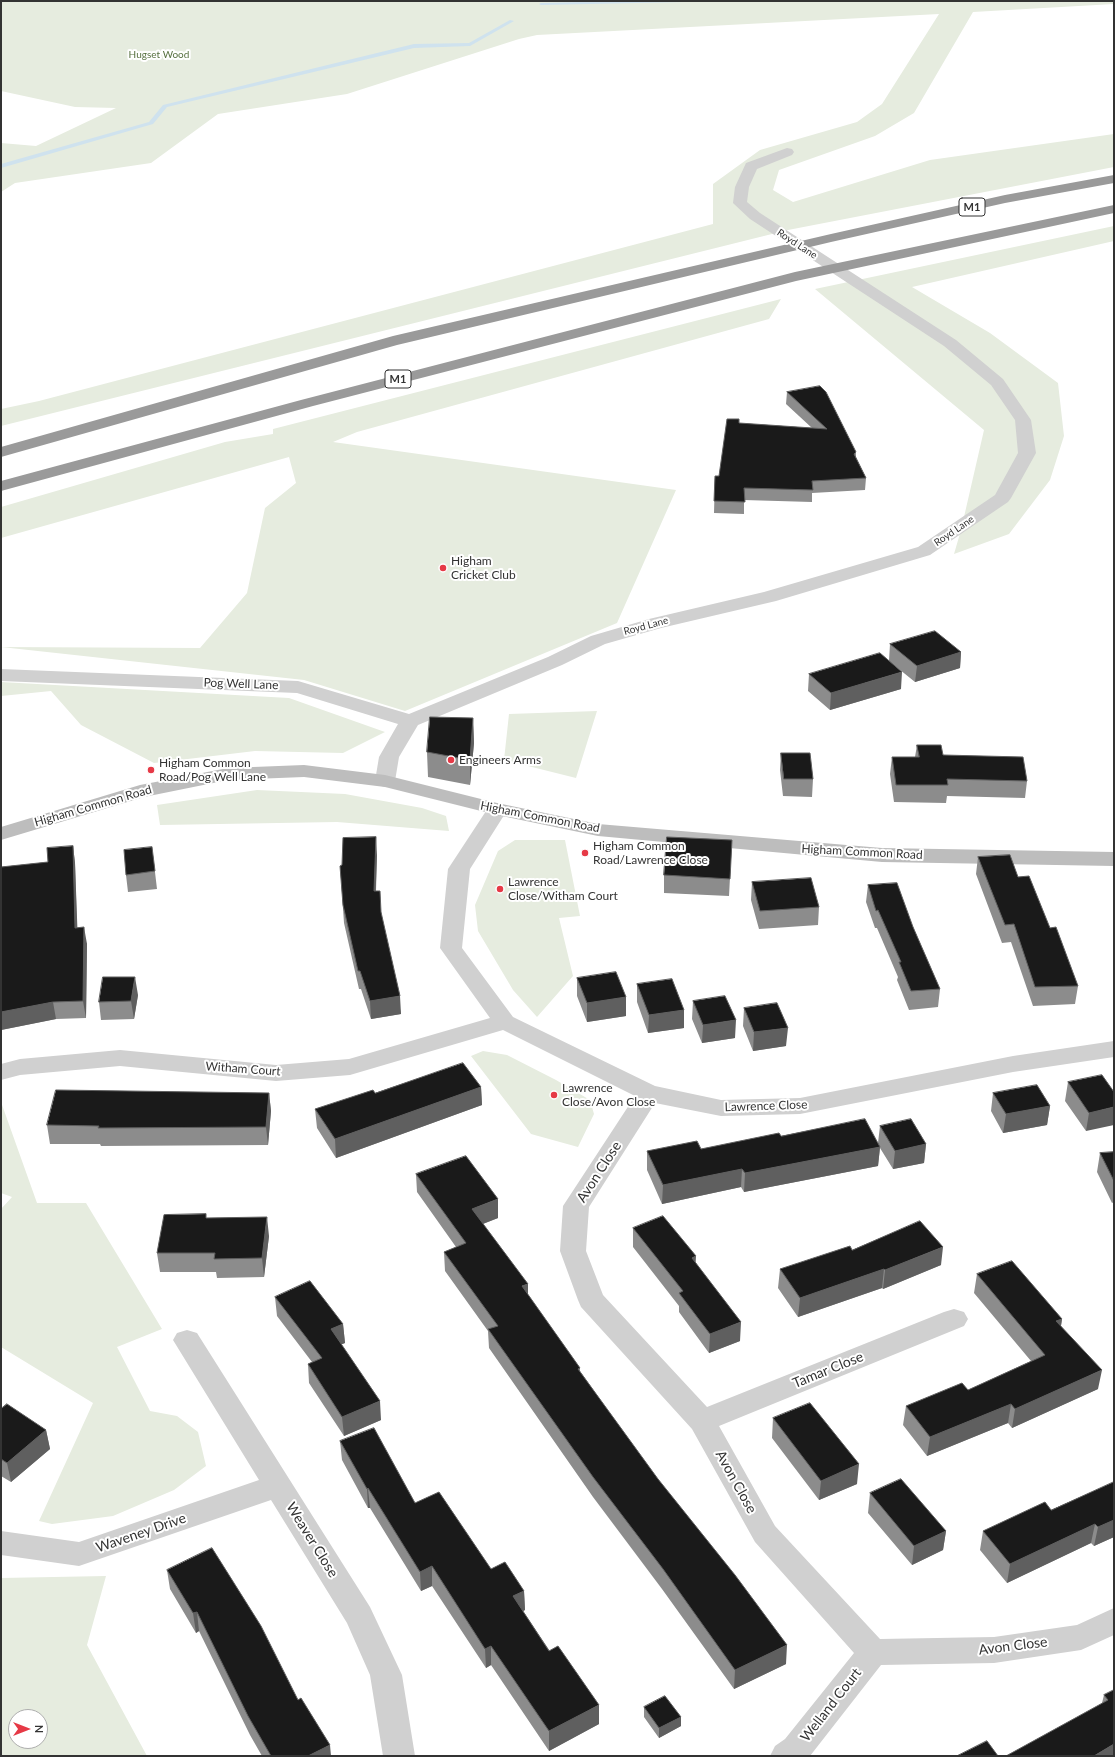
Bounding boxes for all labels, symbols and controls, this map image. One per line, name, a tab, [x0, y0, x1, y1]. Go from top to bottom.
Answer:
park label: Hugset Wood	[129, 49, 189, 61]
road number: M1	[959, 198, 985, 216]
street label: Royd Lane	[775, 227, 819, 261]
road number: M1	[385, 370, 411, 388]
street label: Royd Lane	[932, 513, 976, 549]
place label: Higham Cricket Club	[451, 554, 516, 582]
marker: Higham Cricket Club	[438, 563, 448, 573]
street label: Royd Lane	[622, 614, 670, 638]
street label: Pog Well Lane	[203, 675, 279, 693]
place label: Engineers Arms	[459, 753, 541, 767]
marker: Engineers Arms	[446, 755, 456, 765]
place label: Higham Common Road/Pog Well Lane	[159, 756, 266, 784]
marker: Higham Common Road/Pog Well Lane	[146, 765, 156, 775]
street label: Higham Common Road	[33, 782, 153, 830]
street label: Higham Common Road	[479, 798, 601, 836]
place label: Higham Common Road/Lawrence Close	[593, 839, 708, 867]
street label: Higham Common Road	[801, 842, 923, 862]
marker: Higham Common Road/Lawrence Close	[580, 848, 590, 858]
place label: Lawrence Close/Witham Court	[508, 875, 618, 903]
marker: Lawrence Close/Witham Court	[495, 884, 505, 894]
street label: Witham Court	[205, 1059, 281, 1079]
place label: Lawrence Close/Avon Close	[562, 1081, 655, 1109]
marker: Lawrence Close/Avon Close	[549, 1090, 559, 1100]
street label: Lawrence Close	[724, 1097, 808, 1115]
street label: Avon Close	[573, 1138, 625, 1206]
street label: Tamar Close	[790, 1348, 866, 1392]
street label: Avon Close	[712, 1448, 760, 1516]
street label: Weaver Close	[282, 1499, 342, 1581]
street label: Waveney Drive	[94, 1510, 188, 1556]
street label: Avon Close	[978, 1633, 1048, 1659]
street label: Welland Court	[797, 1665, 865, 1745]
north arrow	[8, 1709, 48, 1749]
text: N	[33, 1725, 46, 1733]

